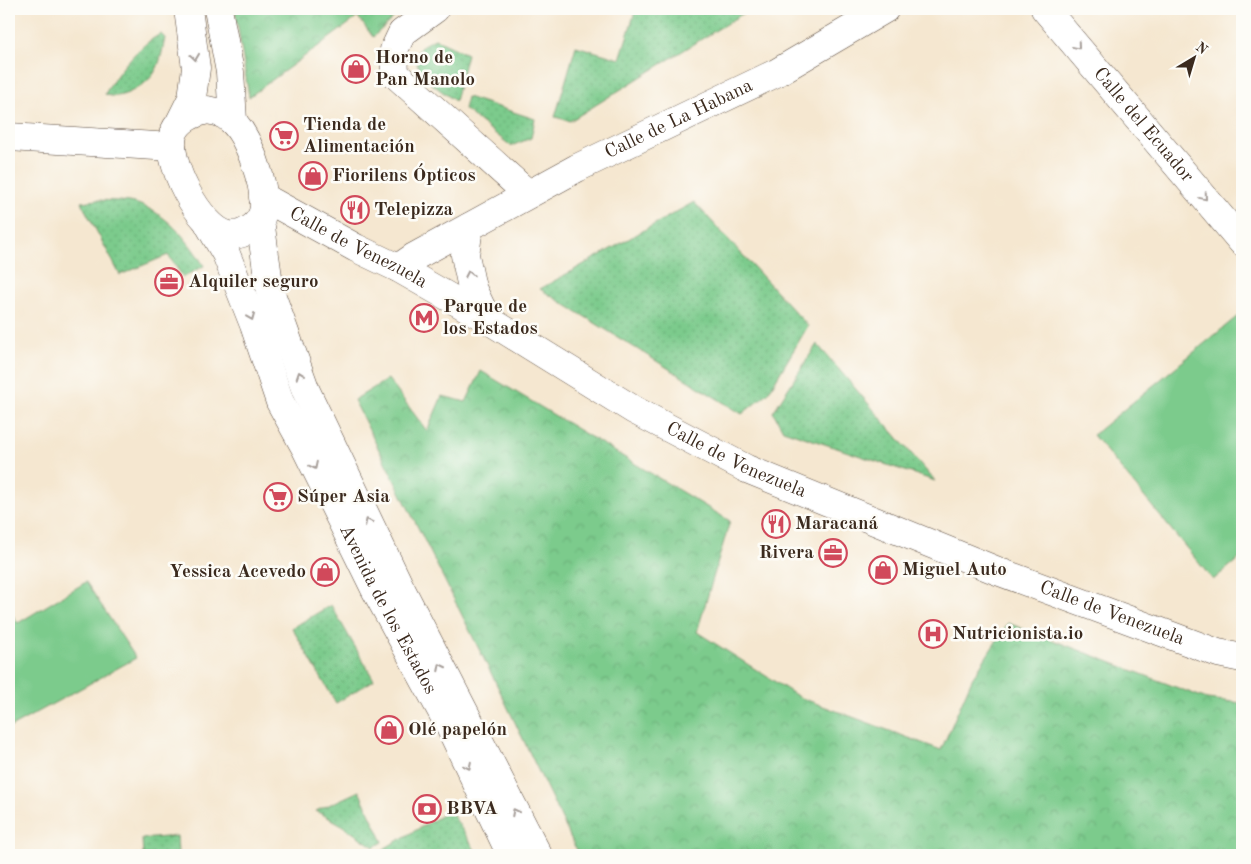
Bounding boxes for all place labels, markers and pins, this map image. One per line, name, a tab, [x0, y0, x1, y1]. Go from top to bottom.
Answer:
place label: Horno de Pan Manolo	[375, 49, 475, 90]
shop icon: Horno de Pan Manolo	[341, 54, 371, 84]
place label: Tienda de Alimentación	[303, 116, 415, 157]
supermarket icon: Tienda de Alimentación	[269, 121, 299, 151]
shop icon: Fiorilens Ópticos	[298, 161, 328, 191]
place label: Fiorilens Ópticos	[332, 163, 476, 186]
restaurant icon: Telepizza	[340, 195, 370, 225]
place label: Telepizza	[374, 201, 454, 220]
office icon: Alquiler seguro	[154, 267, 184, 297]
place label: Alquiler seguro	[188, 273, 319, 292]
place label: Parque de los Estados	[443, 298, 538, 339]
metro station icon: Parque de los Estados	[409, 303, 439, 333]
supermarket icon: Súper Asia	[263, 482, 293, 512]
place label: Súper Asia	[297, 488, 390, 507]
restaurant icon: Maracaná	[761, 509, 791, 539]
place label: Maracaná	[795, 515, 879, 534]
office icon: Rivera	[818, 538, 848, 568]
place label: Rivera	[759, 544, 814, 563]
shop icon: Miguel Auto	[868, 555, 898, 585]
shop icon: Yessica Acevedo	[310, 557, 340, 587]
place label: Miguel Auto	[902, 561, 1007, 580]
place label: Yessica Acevedo	[169, 563, 306, 582]
hospital icon: Nutricionista.io	[918, 619, 948, 649]
place label: Nutricionista.io	[952, 625, 1083, 644]
shop icon: Olé papelón	[374, 715, 404, 745]
place label: Olé papelón	[408, 721, 507, 740]
bank icon: BBVA	[412, 794, 442, 824]
place label: BBVA	[446, 800, 498, 819]

